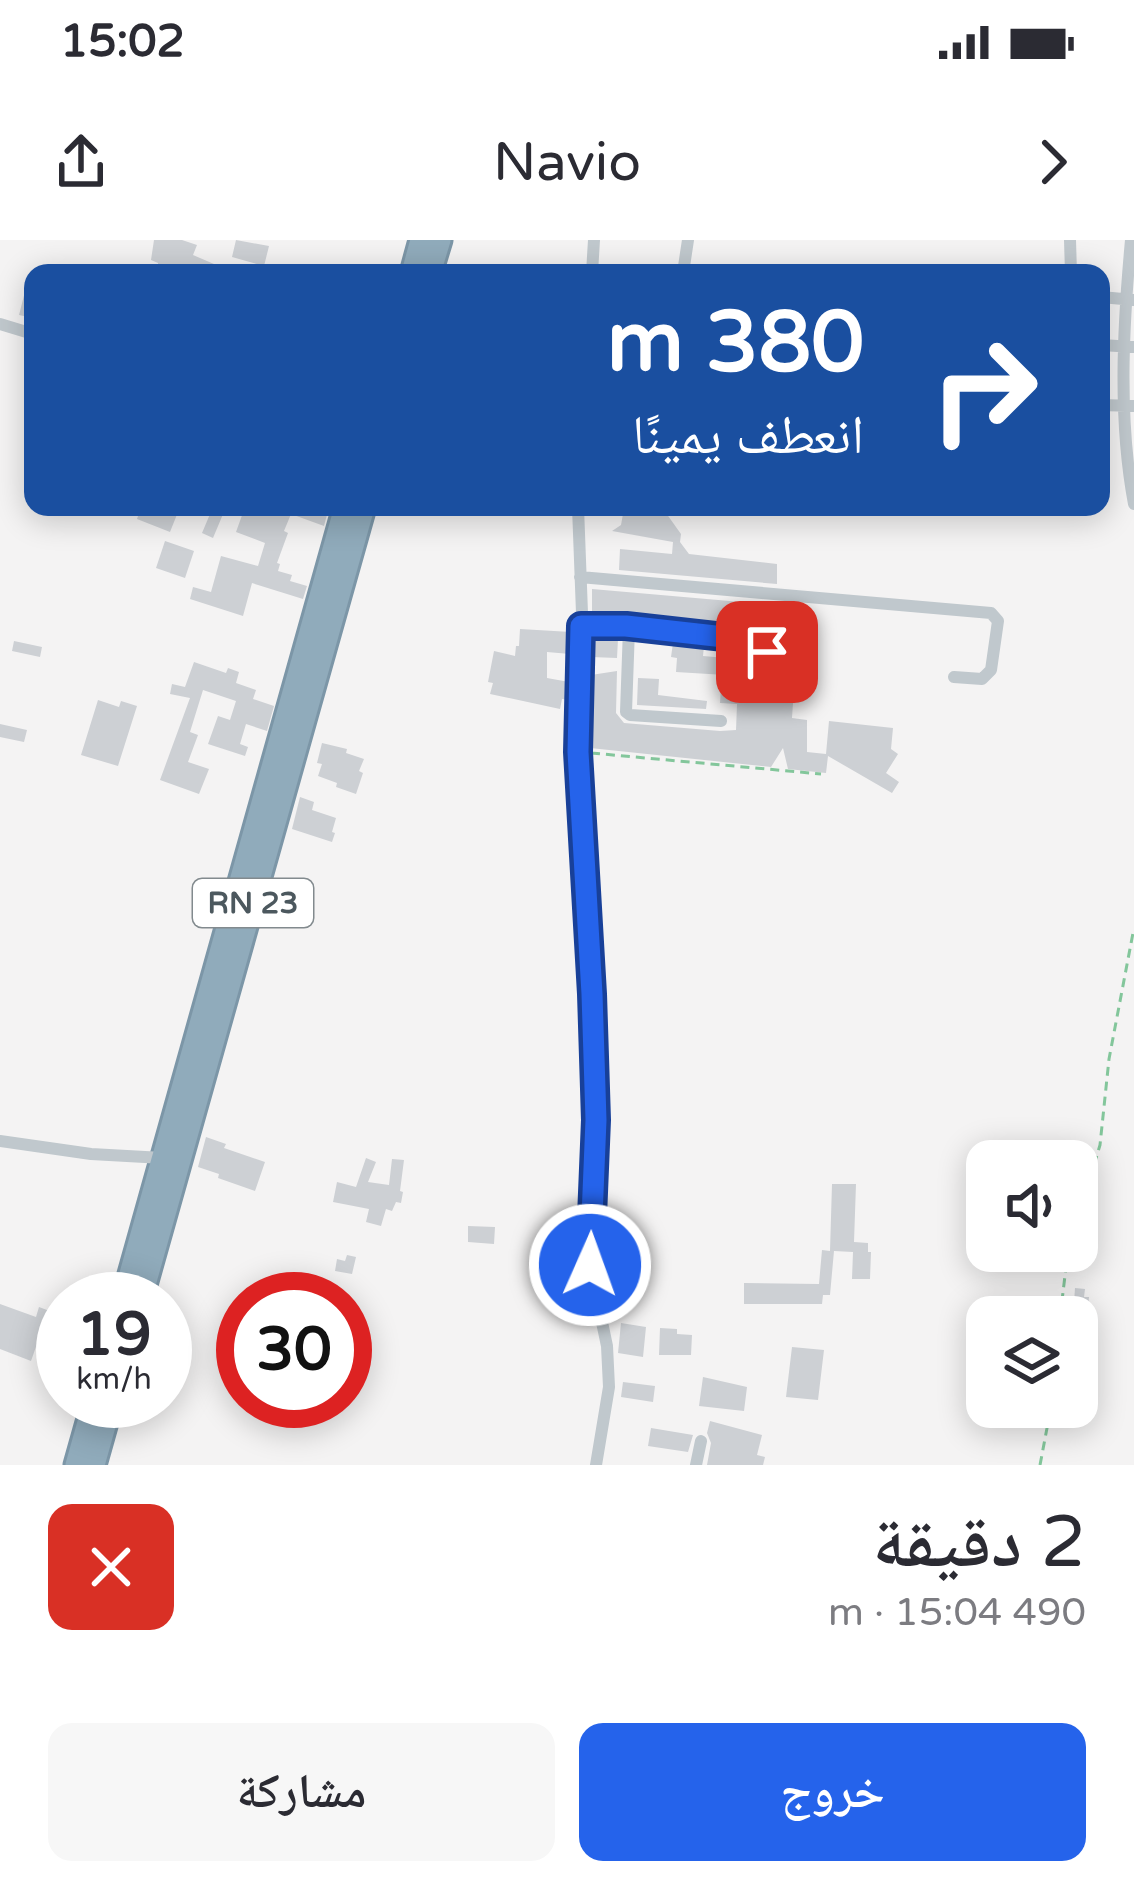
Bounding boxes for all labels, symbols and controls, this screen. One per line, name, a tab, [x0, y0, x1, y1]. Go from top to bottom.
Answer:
text: 15:02	[60, 15, 185, 69]
icon: share	[48, 129, 114, 195]
icon: forward	[1020, 129, 1086, 195]
text: Navio	[493, 130, 641, 195]
text: 380 m	[607, 293, 864, 394]
icon: right	[906, 312, 1062, 468]
text: انعطف يمينًا	[632, 403, 864, 468]
pin	[716, 601, 818, 703]
icon: arrive	[734, 619, 800, 685]
road number: RN 23	[193, 879, 313, 927]
map controls	[966, 1140, 1098, 1428]
button: sound	[966, 1140, 1098, 1272]
position arrow	[527, 1202, 653, 1328]
speed limit sign: 30	[216, 1272, 372, 1428]
button: layers	[966, 1296, 1098, 1428]
text: 19	[76, 1299, 152, 1371]
text: km/h	[76, 1361, 152, 1398]
text: 2 دقيقة	[872, 1500, 1086, 1587]
button: close	[48, 1504, 174, 1630]
text: 490 m · 15:04	[828, 1589, 1086, 1636]
button: مشاركة	[48, 1723, 555, 1861]
button: خروج	[579, 1723, 1086, 1861]

